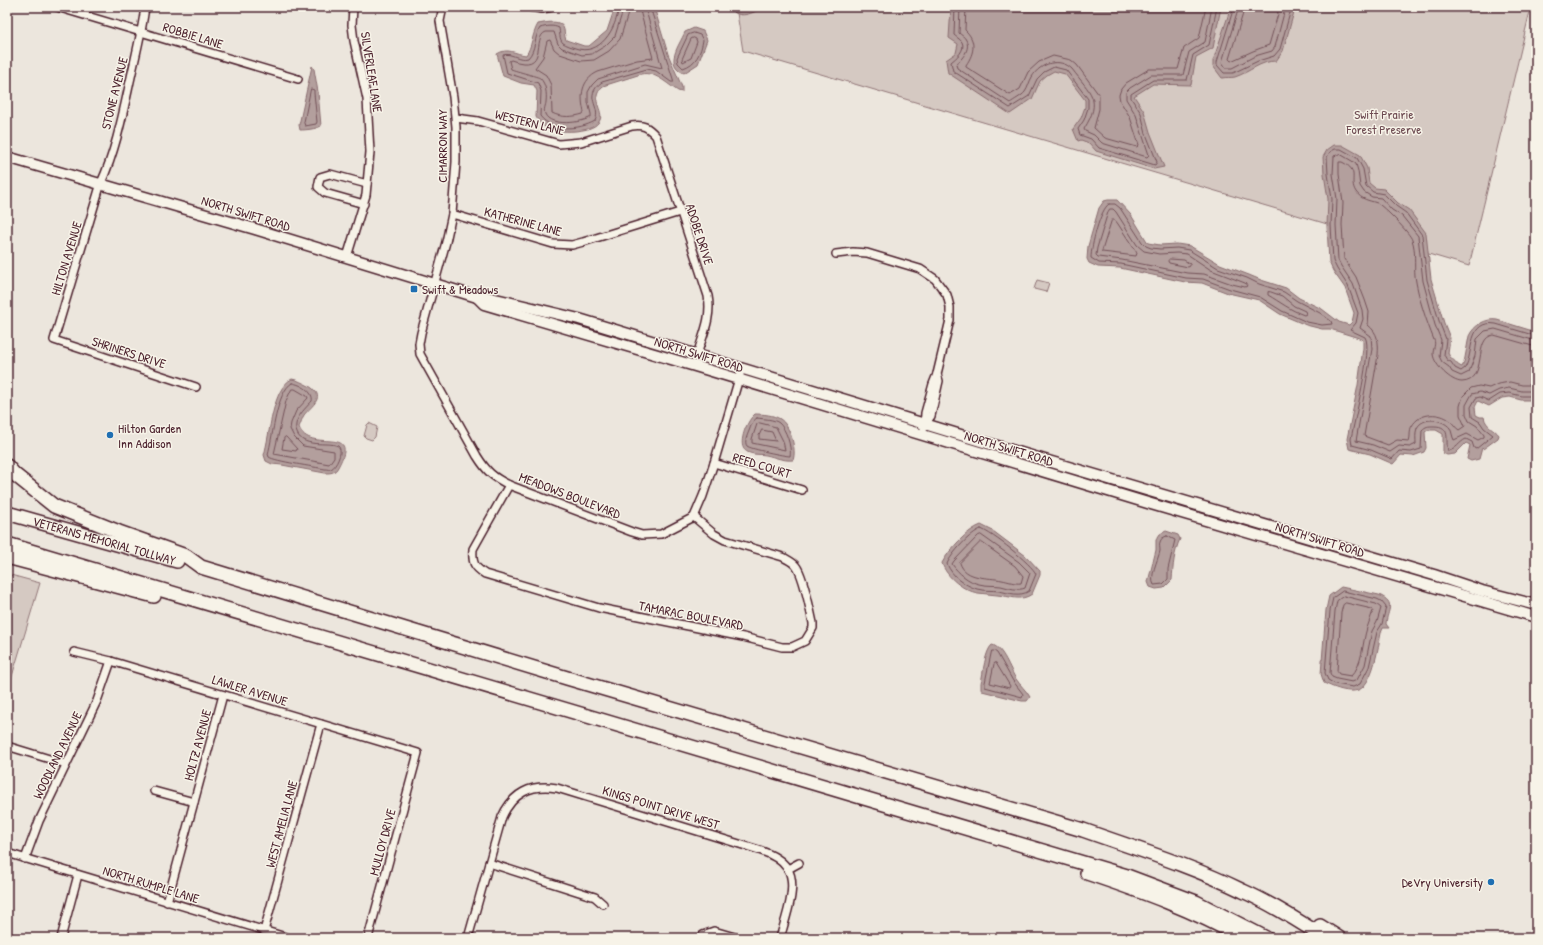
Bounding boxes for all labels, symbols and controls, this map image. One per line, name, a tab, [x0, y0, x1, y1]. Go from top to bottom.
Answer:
street label: ROBBIE LANE	[161, 17, 225, 53]
street label: SILVERLEAF LANE	[357, 30, 387, 114]
street label: STONE AVENUE	[96, 55, 132, 131]
street label: WESTERN LANE	[493, 105, 567, 139]
park label: Swift Prairie Forest Preserve	[1346, 105, 1421, 138]
street label: CIMARRON WAY	[433, 109, 451, 183]
street label: NORTH SWIFT ROAD	[199, 191, 293, 235]
street label: ADOBE DRIVE	[682, 201, 718, 267]
street label: KATHERINE LANE	[482, 202, 564, 240]
street label: HILTON AVENUE	[46, 219, 86, 297]
place label: Swift & Meadows	[422, 280, 498, 298]
marker: Swift & Meadows	[409, 284, 419, 294]
street label: SHRINERS DRIVE	[90, 332, 168, 372]
street label: NORTH SWIFT ROAD	[652, 332, 746, 376]
place label: Hilton Garden Inn Addison	[118, 419, 182, 452]
street label: NORTH SWIFT ROAD	[962, 426, 1056, 470]
marker: Hilton Garden Inn Addison	[105, 430, 115, 440]
street label: REED COURT	[731, 448, 794, 483]
street label: MEADOWS BOULEVARD	[517, 467, 624, 523]
street label: VETERANS MEMORIAL TOLLWAY	[31, 512, 178, 569]
street label: NORTH SWIFT ROAD	[1273, 517, 1367, 561]
street label: TAMARAC BOULEVARD	[637, 596, 746, 634]
street label: LAWLER AVENUE	[210, 670, 290, 710]
street label: HOLTZ AVENUE	[179, 707, 215, 783]
street label: WOODLAND AVENUE	[28, 708, 86, 802]
street label: WEST AMELIA LANE	[261, 778, 301, 870]
street label: KINGS POINT DRIVE WEST	[600, 781, 723, 834]
street label: MULLOY DRIVE	[364, 806, 400, 878]
street label: NORTH RUMPLE LANE	[101, 861, 202, 907]
place label: DeVry University	[1402, 873, 1483, 891]
marker: DeVry University	[1486, 877, 1496, 887]

